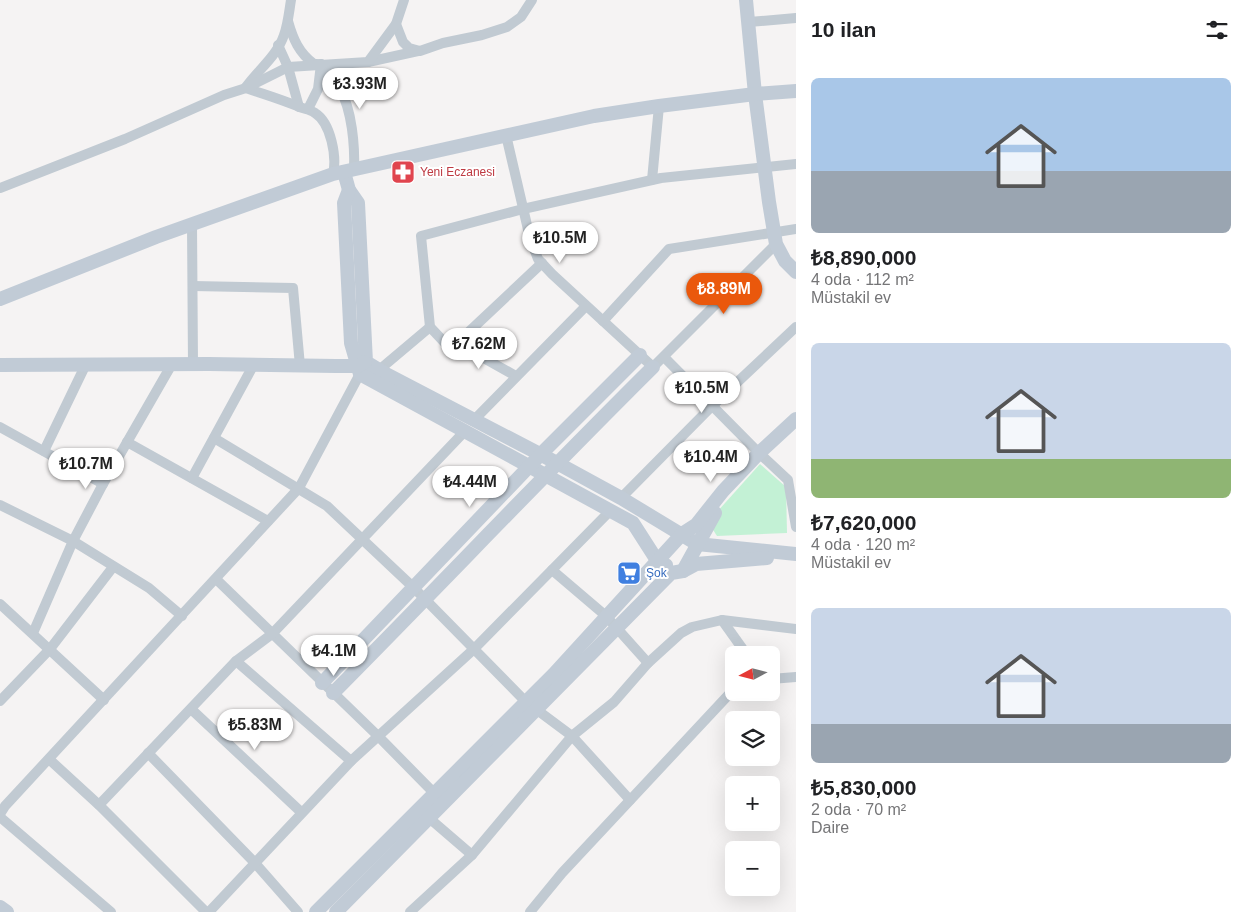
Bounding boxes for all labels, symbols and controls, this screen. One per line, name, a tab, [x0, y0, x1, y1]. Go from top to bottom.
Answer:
icon: filters	[1203, 16, 1231, 44]
text: 10 ilan	[811, 18, 876, 41]
pin: ₺3.93M	[319, 68, 401, 110]
text: ₺3.93M	[333, 75, 387, 92]
icon: home	[976, 111, 1066, 201]
pharmacy icon: Yeni Eczanesi	[390, 159, 416, 185]
place label: Yeni Eczanesi	[420, 165, 495, 179]
pin: ₺10.5M	[519, 222, 601, 264]
text: ₺10.5M	[533, 229, 587, 246]
text: ₺8,890,000	[811, 246, 916, 269]
text: 4 oda · 112 m²	[811, 271, 914, 288]
pin: ₺8.89M	[683, 272, 765, 315]
text: ₺8.89M	[697, 280, 751, 297]
text: Müstakil ev	[811, 289, 891, 306]
pin: ₺7.62M	[438, 328, 520, 370]
text: ₺7.62M	[452, 335, 506, 352]
pin: ₺10.5M	[661, 372, 743, 414]
icon: home	[976, 376, 1066, 466]
text: ₺10.5M	[675, 379, 729, 396]
pin: ₺10.4M	[670, 440, 752, 483]
pin: ₺10.7M	[45, 448, 127, 490]
text: ₺10.4M	[684, 448, 738, 465]
text: ₺10.7M	[59, 455, 113, 472]
pin: ₺4.44M	[429, 466, 511, 508]
text: ₺4.44M	[443, 473, 497, 490]
text: ₺7,620,000	[811, 511, 916, 534]
text: 4 oda · 120 m²	[811, 536, 915, 553]
text: Müstakil ev	[811, 554, 891, 571]
supermarket icon: Şok	[616, 560, 642, 586]
place label: Şok	[646, 566, 668, 580]
pin: ₺4.1M	[299, 634, 369, 677]
icon: home	[976, 641, 1066, 731]
text: ₺4.1M	[312, 642, 356, 659]
north arrow	[725, 646, 780, 701]
map controls	[725, 646, 780, 896]
pin: ₺5.83M	[214, 708, 296, 751]
button: layers	[725, 711, 780, 766]
text: ₺5.83M	[228, 716, 282, 733]
button: +	[725, 776, 780, 831]
text: ₺5,830,000	[811, 776, 916, 799]
text: 2 oda · 70 m²	[811, 801, 906, 818]
text: Daire	[811, 819, 849, 836]
button: −	[725, 841, 780, 896]

